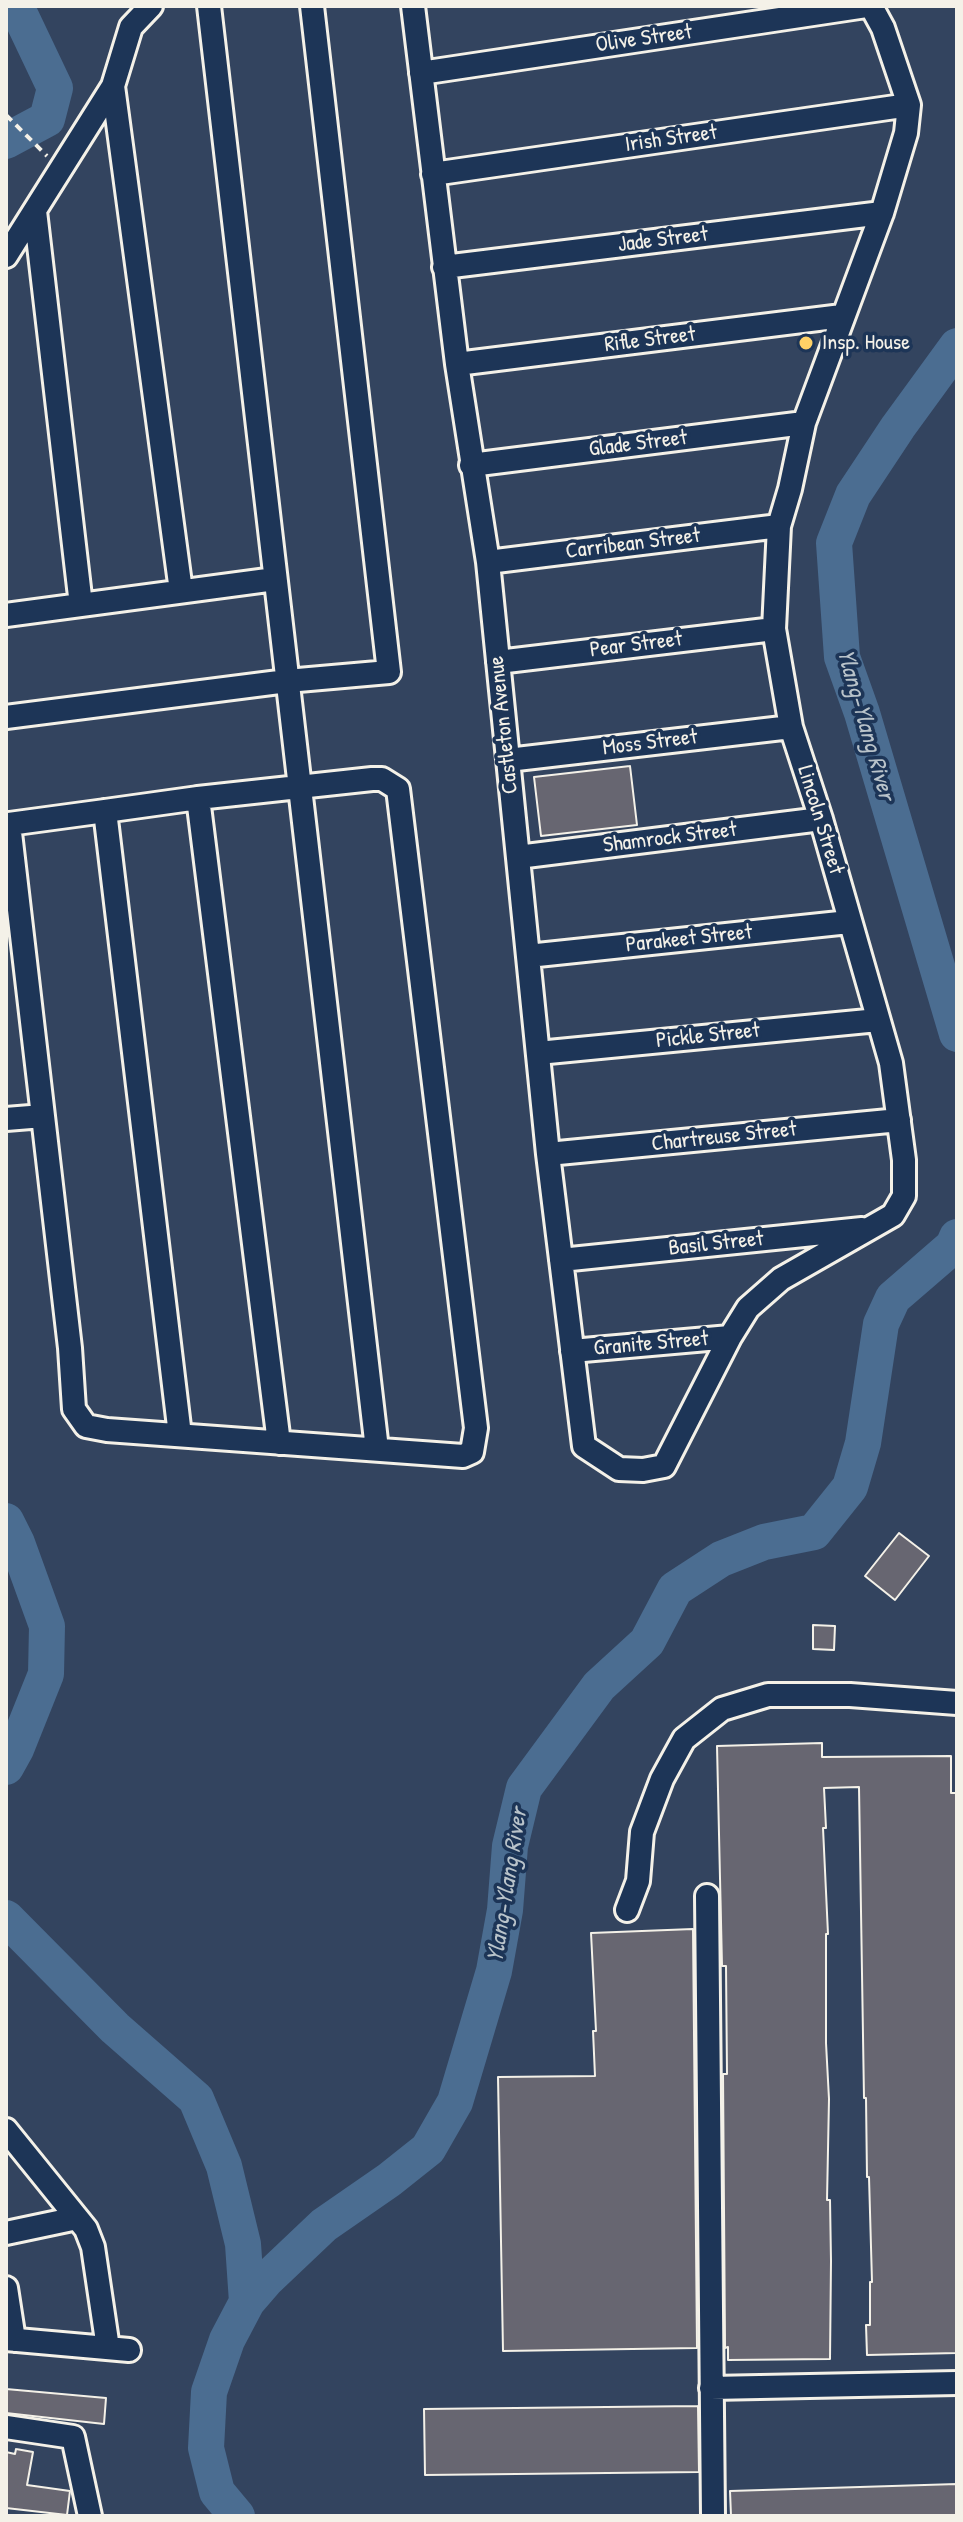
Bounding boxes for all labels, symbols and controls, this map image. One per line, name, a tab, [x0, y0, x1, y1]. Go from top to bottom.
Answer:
street label: Olive Street	[594, 19, 694, 59]
street label: Irish Street	[623, 119, 719, 159]
street label: Jade Street	[617, 221, 709, 259]
street label: Rifle Street	[603, 321, 697, 359]
place label: Insp. House	[822, 330, 910, 356]
marker: Insp. House	[797, 334, 815, 352]
street label: Glade Street	[587, 425, 689, 463]
street label: Carribean Street	[564, 523, 702, 565]
street label: Pear Street	[588, 626, 684, 664]
water label: Ylang-Ylang River	[830, 646, 900, 804]
street label: Castleton Avenue	[484, 655, 524, 795]
street label: Moss Street	[601, 724, 699, 762]
street label: Lincoln Street	[791, 762, 849, 878]
street label: Shamrock Street	[602, 817, 738, 859]
street label: Parakeet Street	[625, 919, 753, 959]
street label: Pickle Street	[655, 1017, 761, 1055]
street label: Chartreuse Street	[650, 1116, 798, 1158]
street label: Basil Street	[667, 1226, 765, 1262]
street label: Granite Street	[593, 1326, 709, 1362]
water label: Ylang-Ylang River	[482, 1806, 534, 1964]

